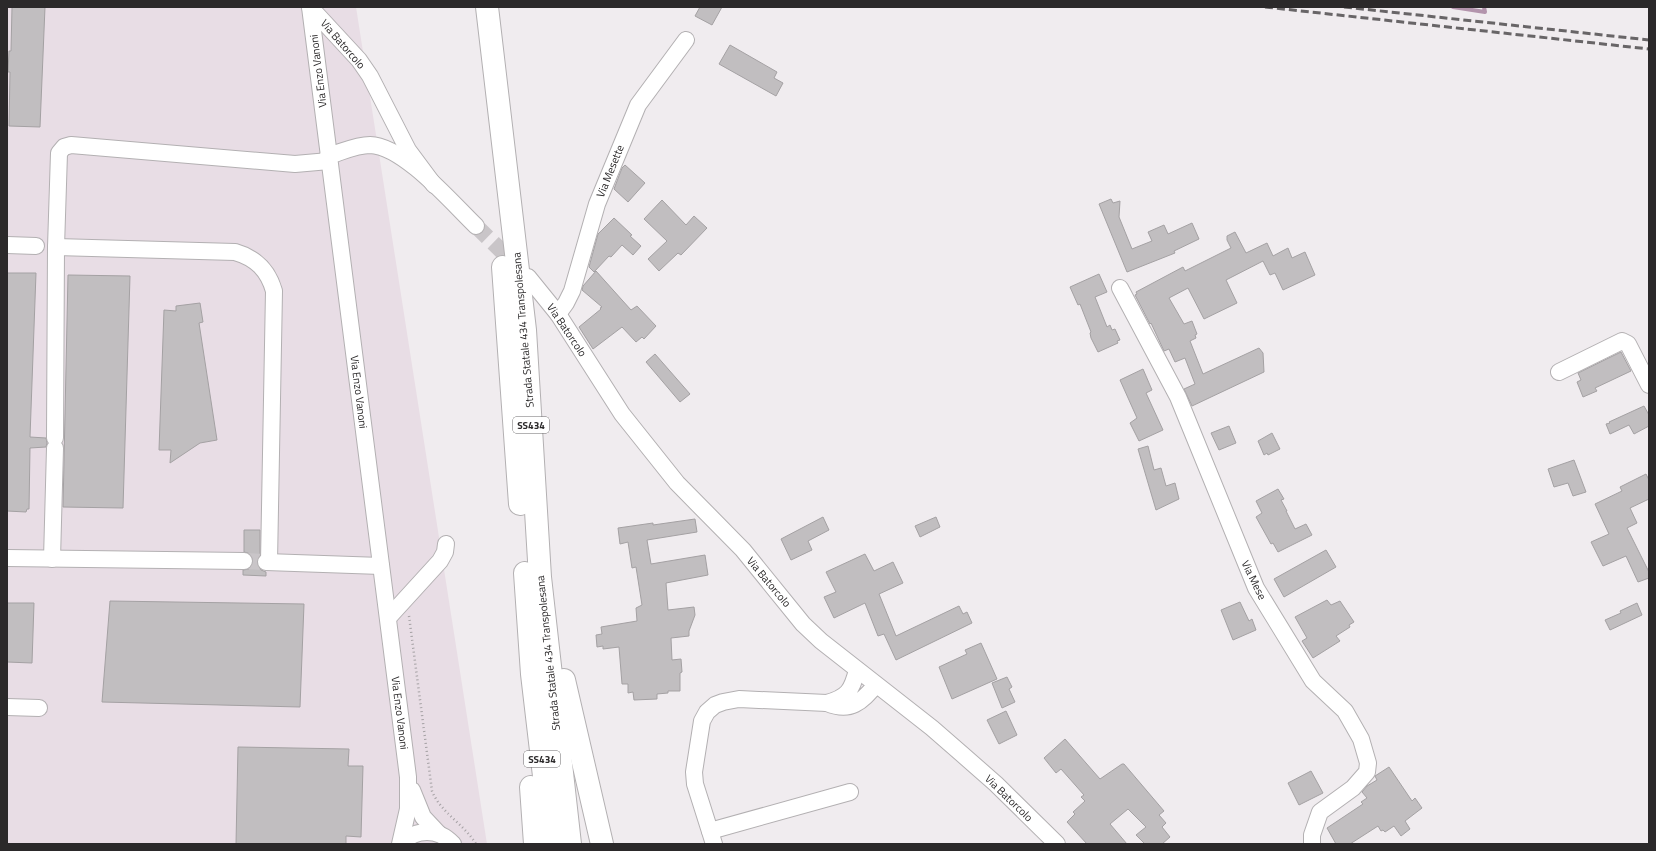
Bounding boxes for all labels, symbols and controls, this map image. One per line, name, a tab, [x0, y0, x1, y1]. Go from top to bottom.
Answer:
street label: Via Batorcolo	[317, 16, 369, 73]
street label: Via Enzo Vanoni	[306, 34, 330, 108]
street label: Via Mesette	[592, 142, 628, 200]
street label: Strada Statale 434 Transpolesana	[508, 251, 538, 408]
street label: Via Batorcolo	[543, 300, 591, 360]
street label: Via Enzo Vanoni	[347, 355, 371, 429]
road number: SS434	[513, 417, 549, 433]
street label: Via Batorcolo	[743, 553, 795, 611]
street label: Via Mese	[1238, 558, 1271, 603]
street label: Strada Statale 434 Transpolesana	[532, 574, 564, 731]
street label: Via Enzo Vanoni	[388, 676, 412, 750]
road number: SS434	[524, 751, 560, 767]
street label: Via Batorcolo	[981, 771, 1037, 825]

